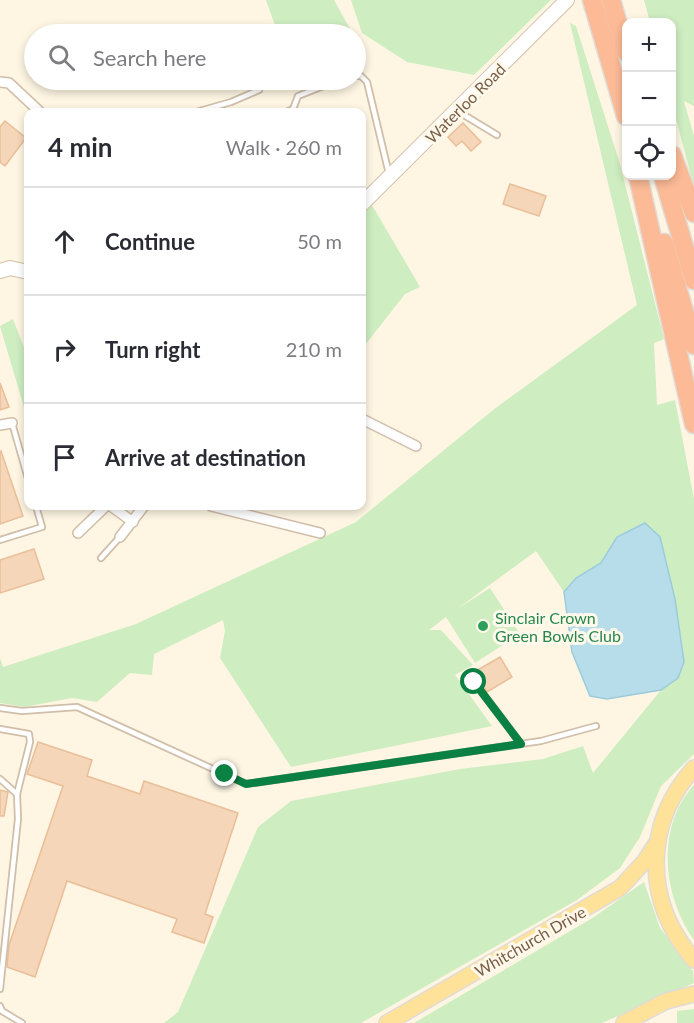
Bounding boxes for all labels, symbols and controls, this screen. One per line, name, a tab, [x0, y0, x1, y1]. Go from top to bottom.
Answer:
map controls	[622, 18, 676, 180]
button: +	[622, 18, 676, 72]
search box	[24, 24, 366, 90]
icon: search	[45, 41, 78, 74]
text: Search here	[93, 44, 206, 71]
street label: Waterloo Road	[421, 59, 509, 147]
button: −	[622, 72, 676, 126]
button: locate	[622, 126, 676, 180]
text: 4 min	[48, 131, 112, 163]
text: Walk · 260 m	[226, 135, 342, 159]
icon: ahead	[48, 225, 81, 258]
text: Continue	[105, 228, 195, 255]
text: 50 m	[297, 229, 342, 253]
icon: right	[48, 333, 81, 366]
text: Turn right	[105, 336, 200, 363]
text: 210 m	[286, 337, 342, 361]
icon: arrive	[48, 441, 81, 474]
text: Arrive at destination	[105, 444, 306, 471]
place label: Sinclair Crown Green Bowls Club	[495, 608, 621, 645]
marker: Sinclair Crown Green Bowls Club	[476, 619, 490, 633]
route start	[460, 668, 486, 694]
route end	[211, 760, 237, 786]
street label: Whitchurch Drive	[471, 902, 589, 980]

